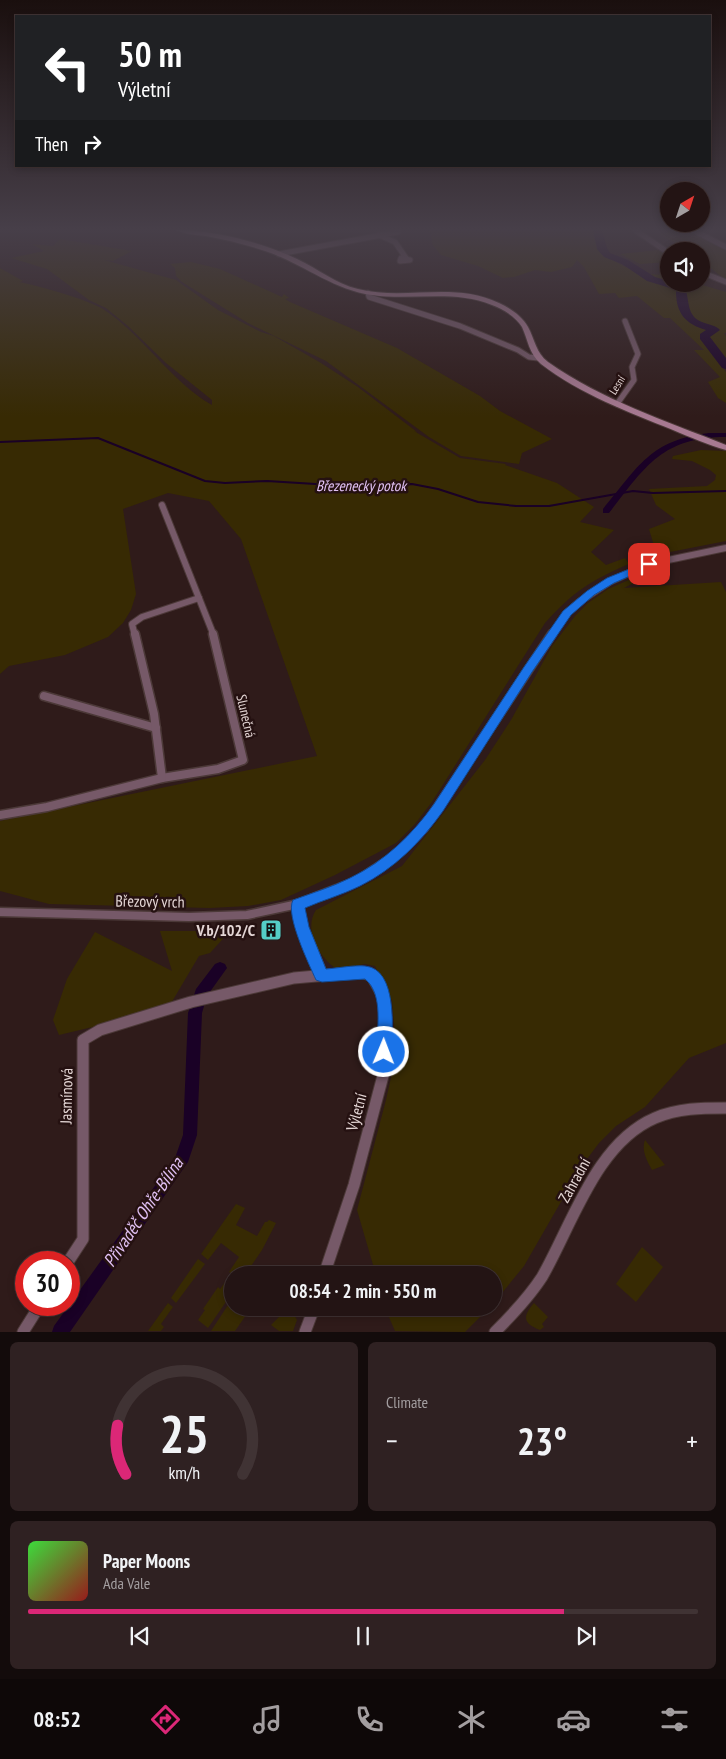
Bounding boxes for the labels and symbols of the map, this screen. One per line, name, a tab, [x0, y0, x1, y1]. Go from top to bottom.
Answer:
north arrow	[660, 182, 710, 232]
street label: Lesní	[606, 372, 628, 397]
water label: Březenecký potok	[316, 476, 408, 495]
pin	[628, 543, 670, 585]
street label: Slunečná	[232, 693, 260, 739]
street label: Březový vrch	[115, 890, 185, 912]
building icon: V.b/102/C	[259, 918, 283, 942]
place label: V.b/102/C	[196, 920, 256, 940]
position arrow	[357, 1025, 409, 1077]
street label: Jasmínová	[55, 1068, 76, 1125]
street label: Výletní	[341, 1090, 371, 1134]
water label: Přivaděč Ohře-Bílina	[98, 1152, 189, 1271]
street label: Zahradní	[554, 1154, 595, 1206]
speed limit sign: 30	[15, 1251, 80, 1316]

